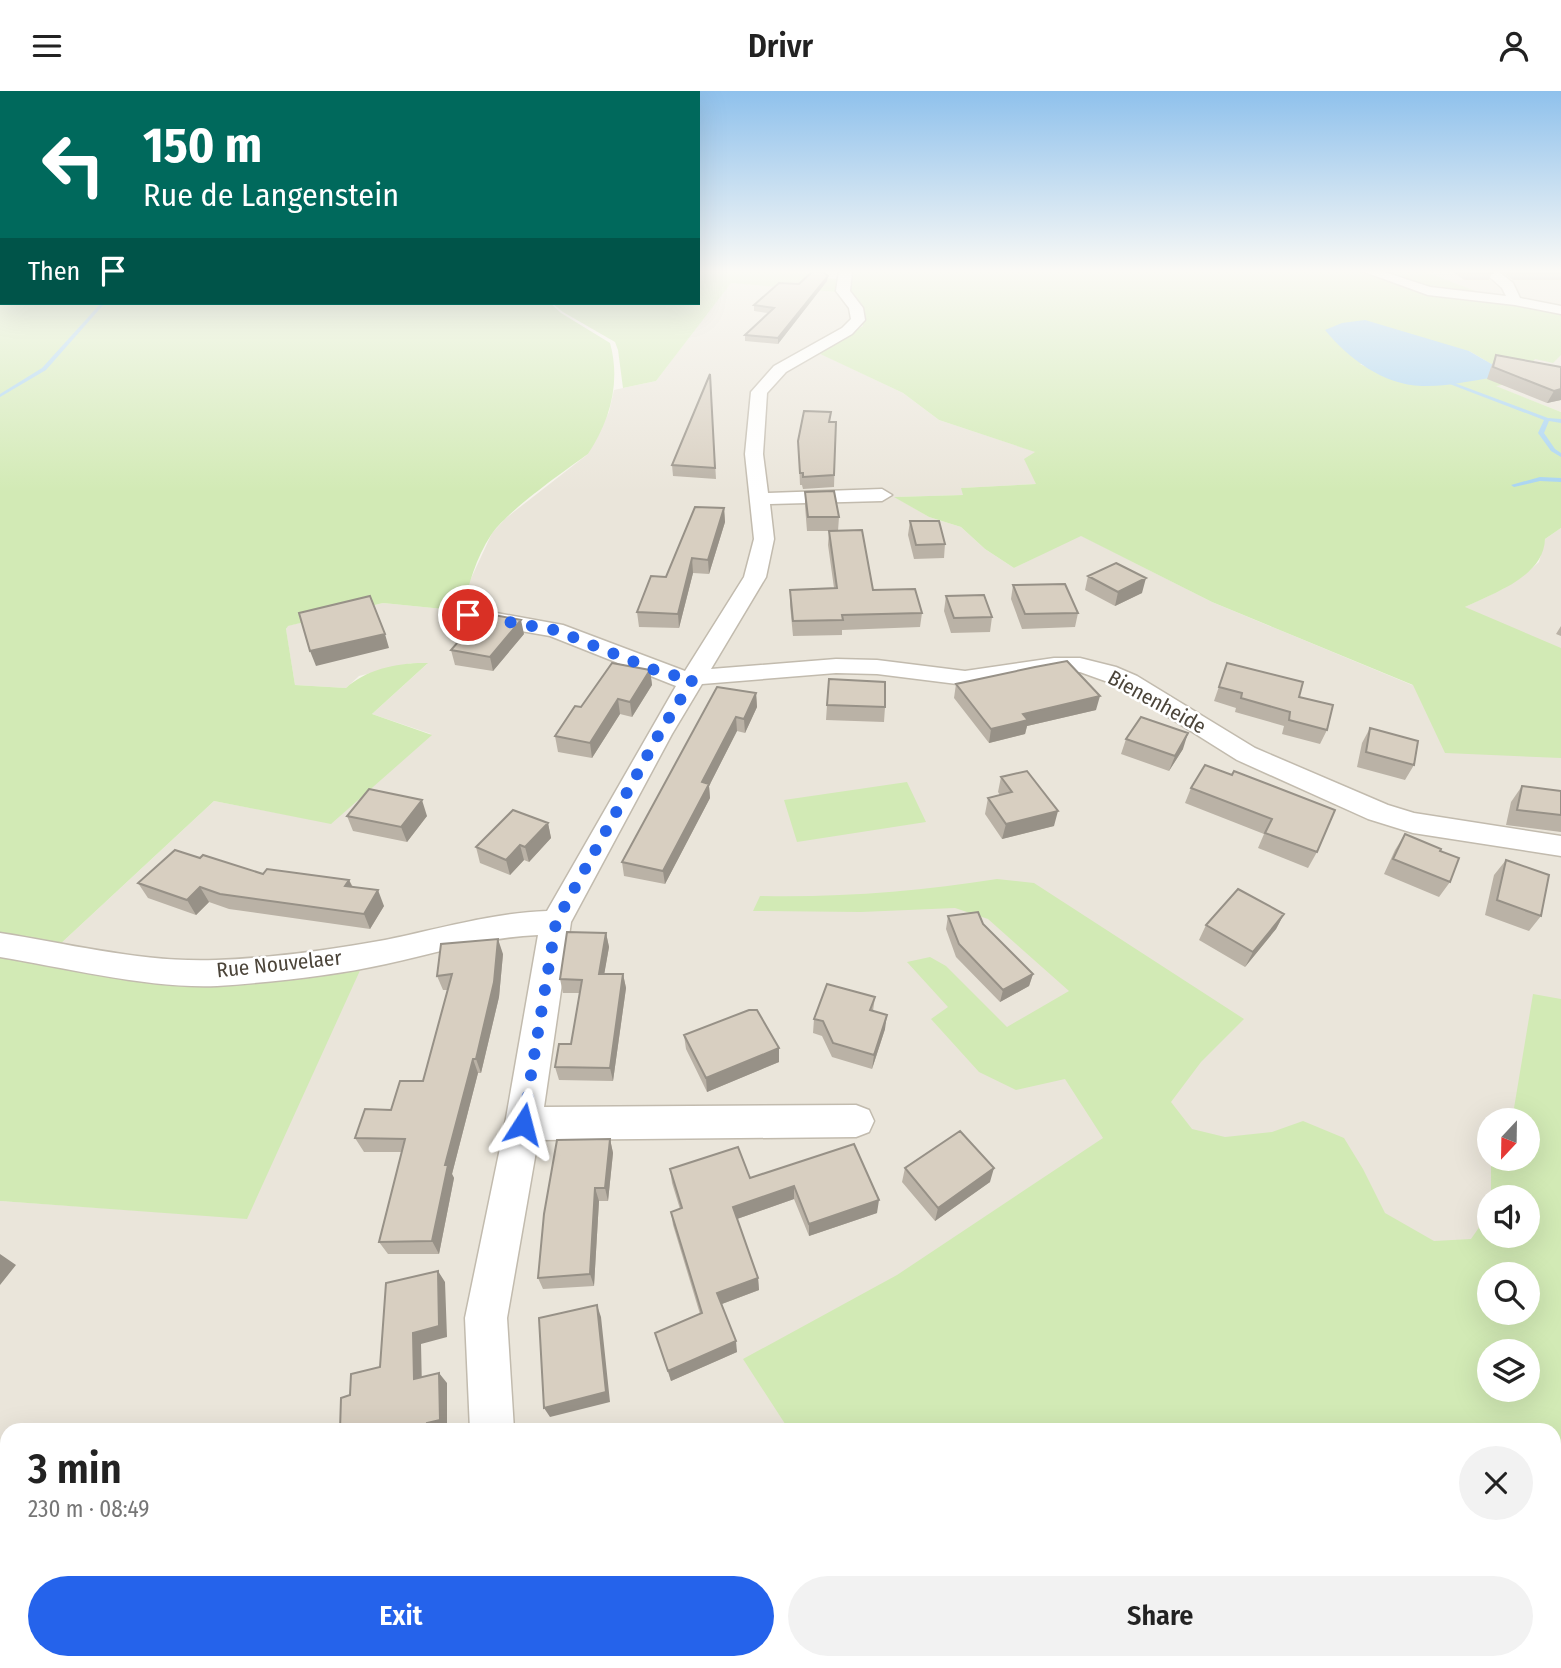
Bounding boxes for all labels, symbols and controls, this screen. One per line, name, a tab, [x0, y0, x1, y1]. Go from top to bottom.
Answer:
icon: menu	[28, 27, 66, 65]
text: Drivr	[748, 27, 813, 65]
icon: person	[1495, 27, 1533, 65]
text: 150 m	[143, 116, 262, 175]
icon: left	[28, 119, 119, 210]
text: Rue de Langenstein	[143, 176, 399, 214]
icon: arrive	[94, 252, 132, 290]
text: Then	[28, 256, 80, 287]
pin	[438, 585, 498, 645]
icon: arrive	[449, 596, 487, 634]
street label: Bienenheide	[1103, 664, 1211, 740]
street label: Rue Nouvelaer	[215, 944, 343, 983]
position arrow	[486, 1087, 560, 1161]
north arrow	[1477, 1108, 1540, 1171]
map controls	[1477, 1108, 1540, 1402]
button: sound	[1477, 1185, 1540, 1248]
button: search	[1477, 1262, 1540, 1325]
button: layers	[1477, 1339, 1540, 1402]
text: 3 min	[28, 1444, 122, 1494]
button: close	[1459, 1446, 1533, 1520]
text: 230 m · 08:49	[28, 1495, 149, 1523]
button: Exit	[28, 1576, 774, 1656]
button: Share	[788, 1576, 1533, 1656]

